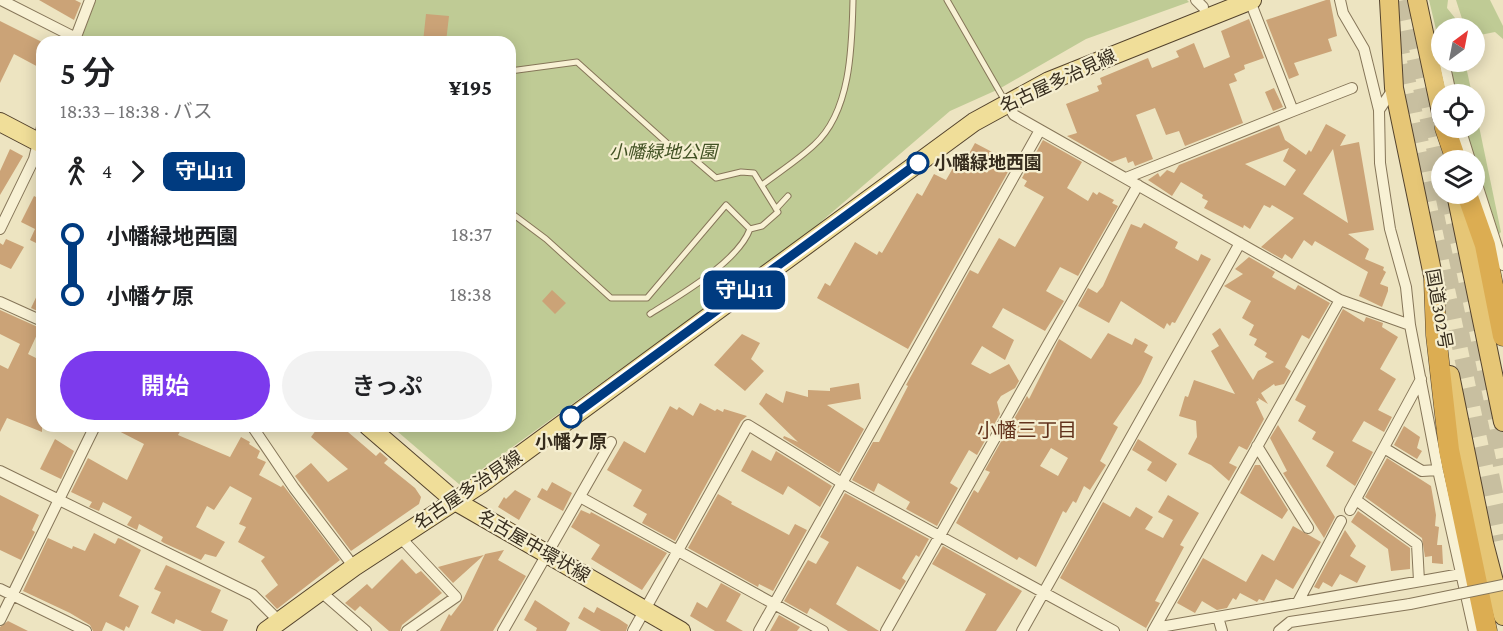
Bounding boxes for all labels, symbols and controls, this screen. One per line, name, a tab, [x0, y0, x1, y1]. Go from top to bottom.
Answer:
north arrow	[1431, 18, 1485, 72]
map controls	[1431, 18, 1485, 204]
street label: 名古屋多治見線	[997, 45, 1119, 117]
text: 5 分	[60, 54, 115, 91]
text: ¥195	[449, 75, 492, 100]
button: locate	[1431, 84, 1485, 138]
text: 18:33 – 18:38 · バス	[60, 100, 213, 122]
park label: 小幡緑地公園	[609, 142, 720, 162]
button: layers	[1431, 150, 1485, 204]
marker: 小幡緑地西園	[907, 152, 929, 174]
place label: 小幡緑地西園	[934, 153, 1042, 173]
icon: walk	[60, 155, 93, 188]
icon: forward	[121, 155, 154, 188]
text: 守山11	[175, 159, 233, 183]
text: 4	[102, 160, 112, 182]
text: 18:37	[452, 223, 492, 245]
text: 小幡緑地西園	[106, 224, 238, 249]
street label: 国道302号	[1422, 267, 1456, 351]
line badge: 守山11	[702, 270, 786, 310]
text: 守山11	[715, 278, 773, 302]
text: 18:38	[450, 283, 492, 305]
text: 小幡ケ原	[106, 284, 194, 309]
button: 開始	[60, 351, 270, 420]
button: きっぷ	[282, 351, 492, 420]
marker: 小幡ケ原	[560, 406, 582, 428]
district label: 小幡三丁目	[977, 419, 1077, 441]
place label: 小幡ケ原	[535, 432, 607, 452]
street label: 名古屋多治見線	[410, 446, 526, 534]
street label: 名古屋中環状線	[474, 506, 594, 586]

